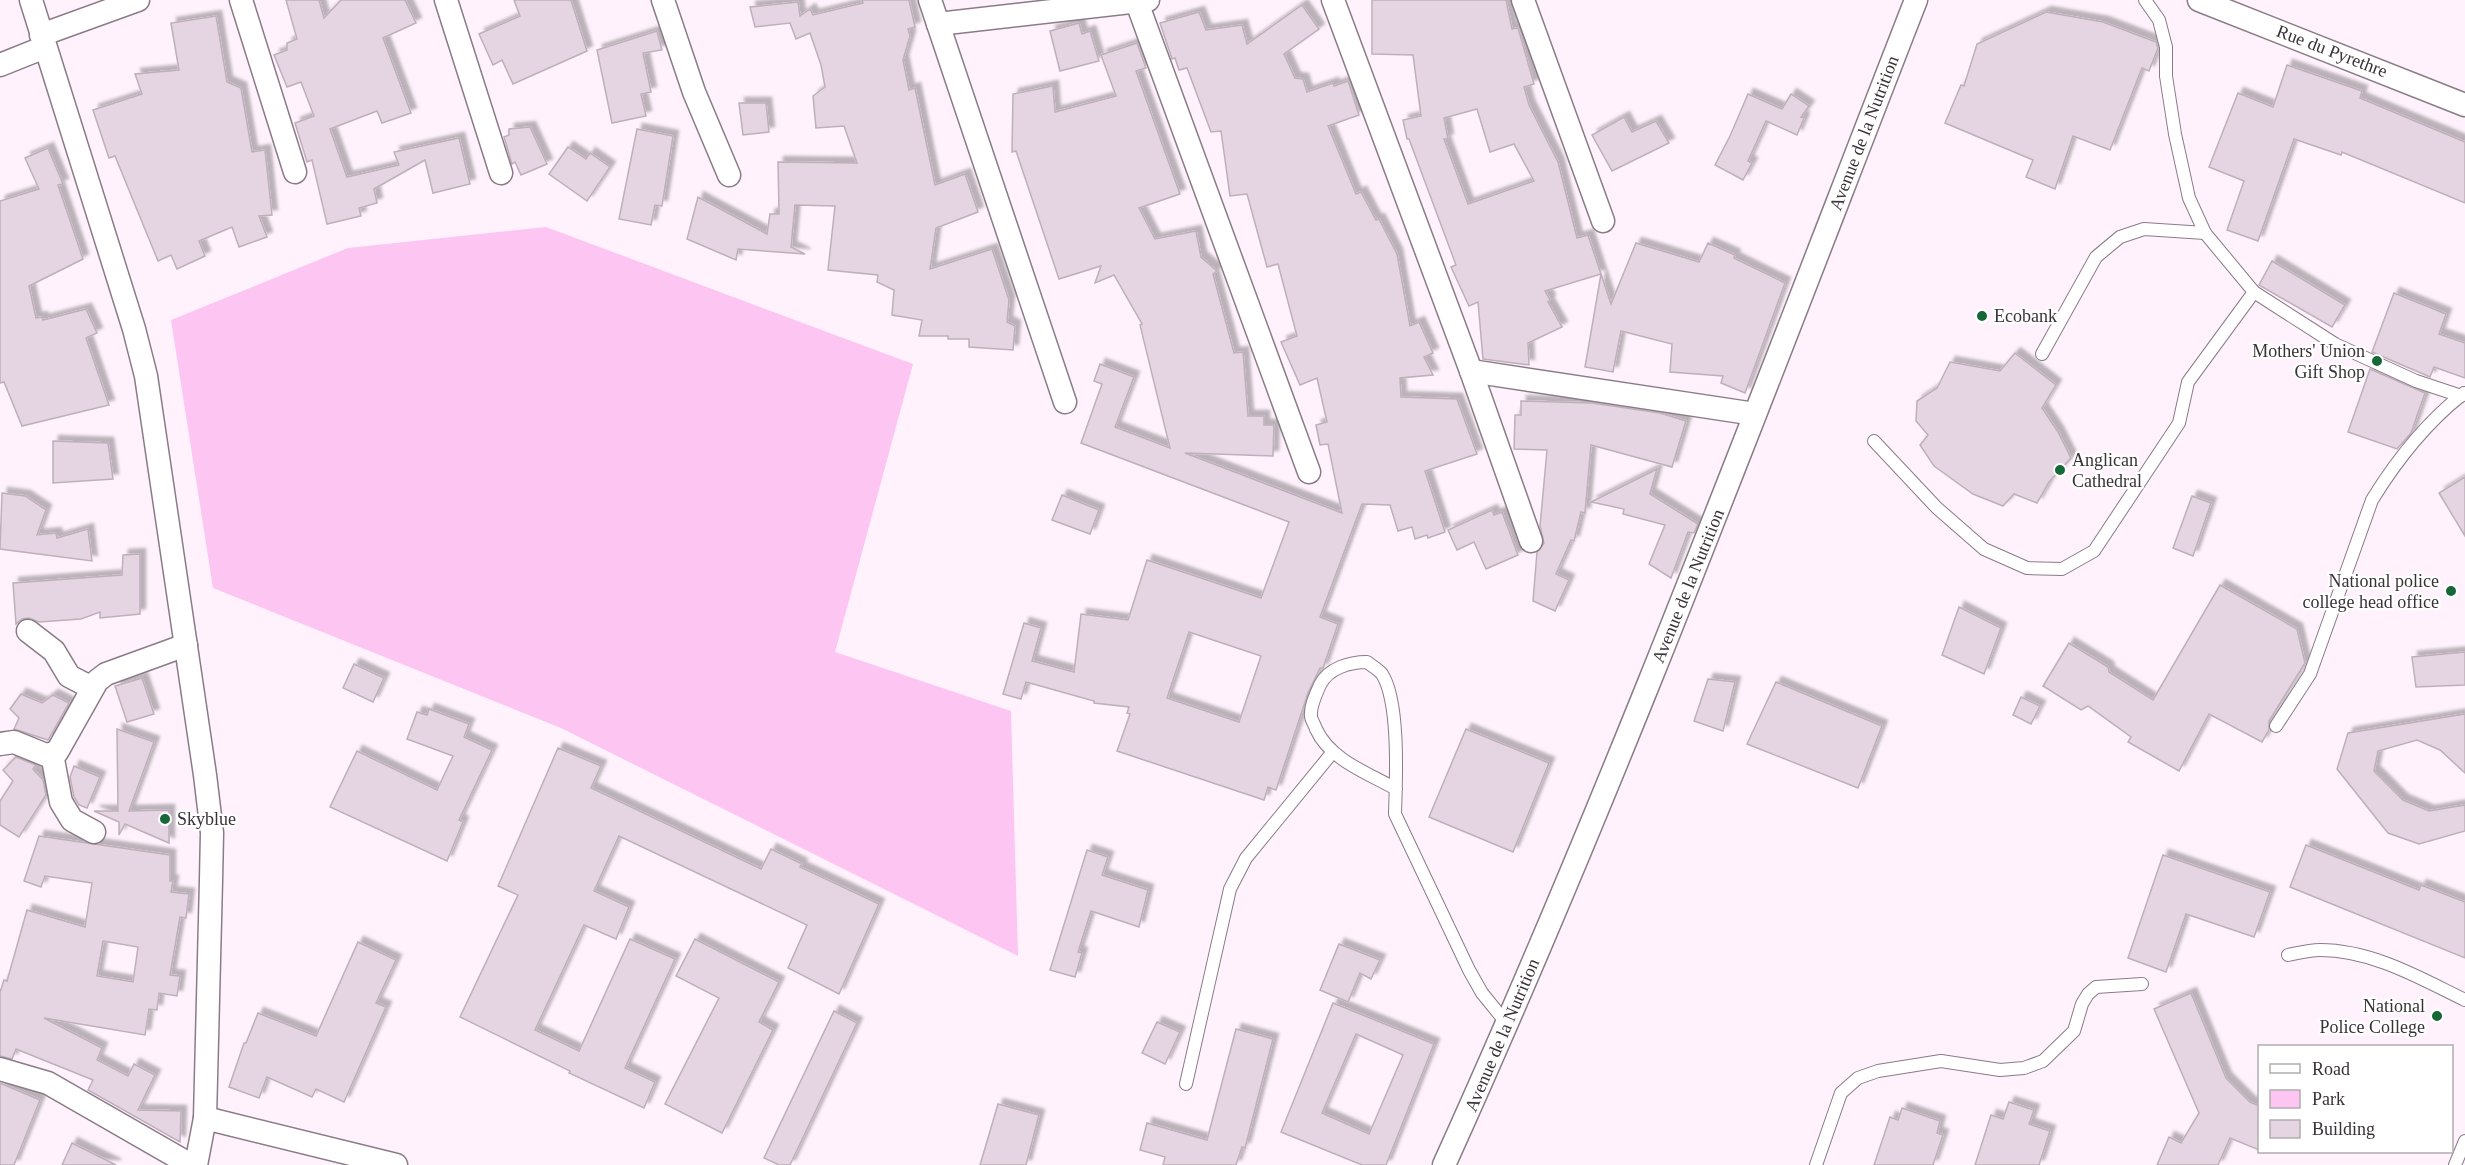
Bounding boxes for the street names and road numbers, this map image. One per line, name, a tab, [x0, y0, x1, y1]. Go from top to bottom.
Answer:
street label: Rue du Pyrethre	[2274, 21, 2390, 81]
street label: Avenue de la Nutrition	[1825, 53, 1903, 213]
street label: Avenue de la Nutrition	[1648, 506, 1728, 666]
street label: Avenue de la Nutrition	[1461, 956, 1543, 1114]

